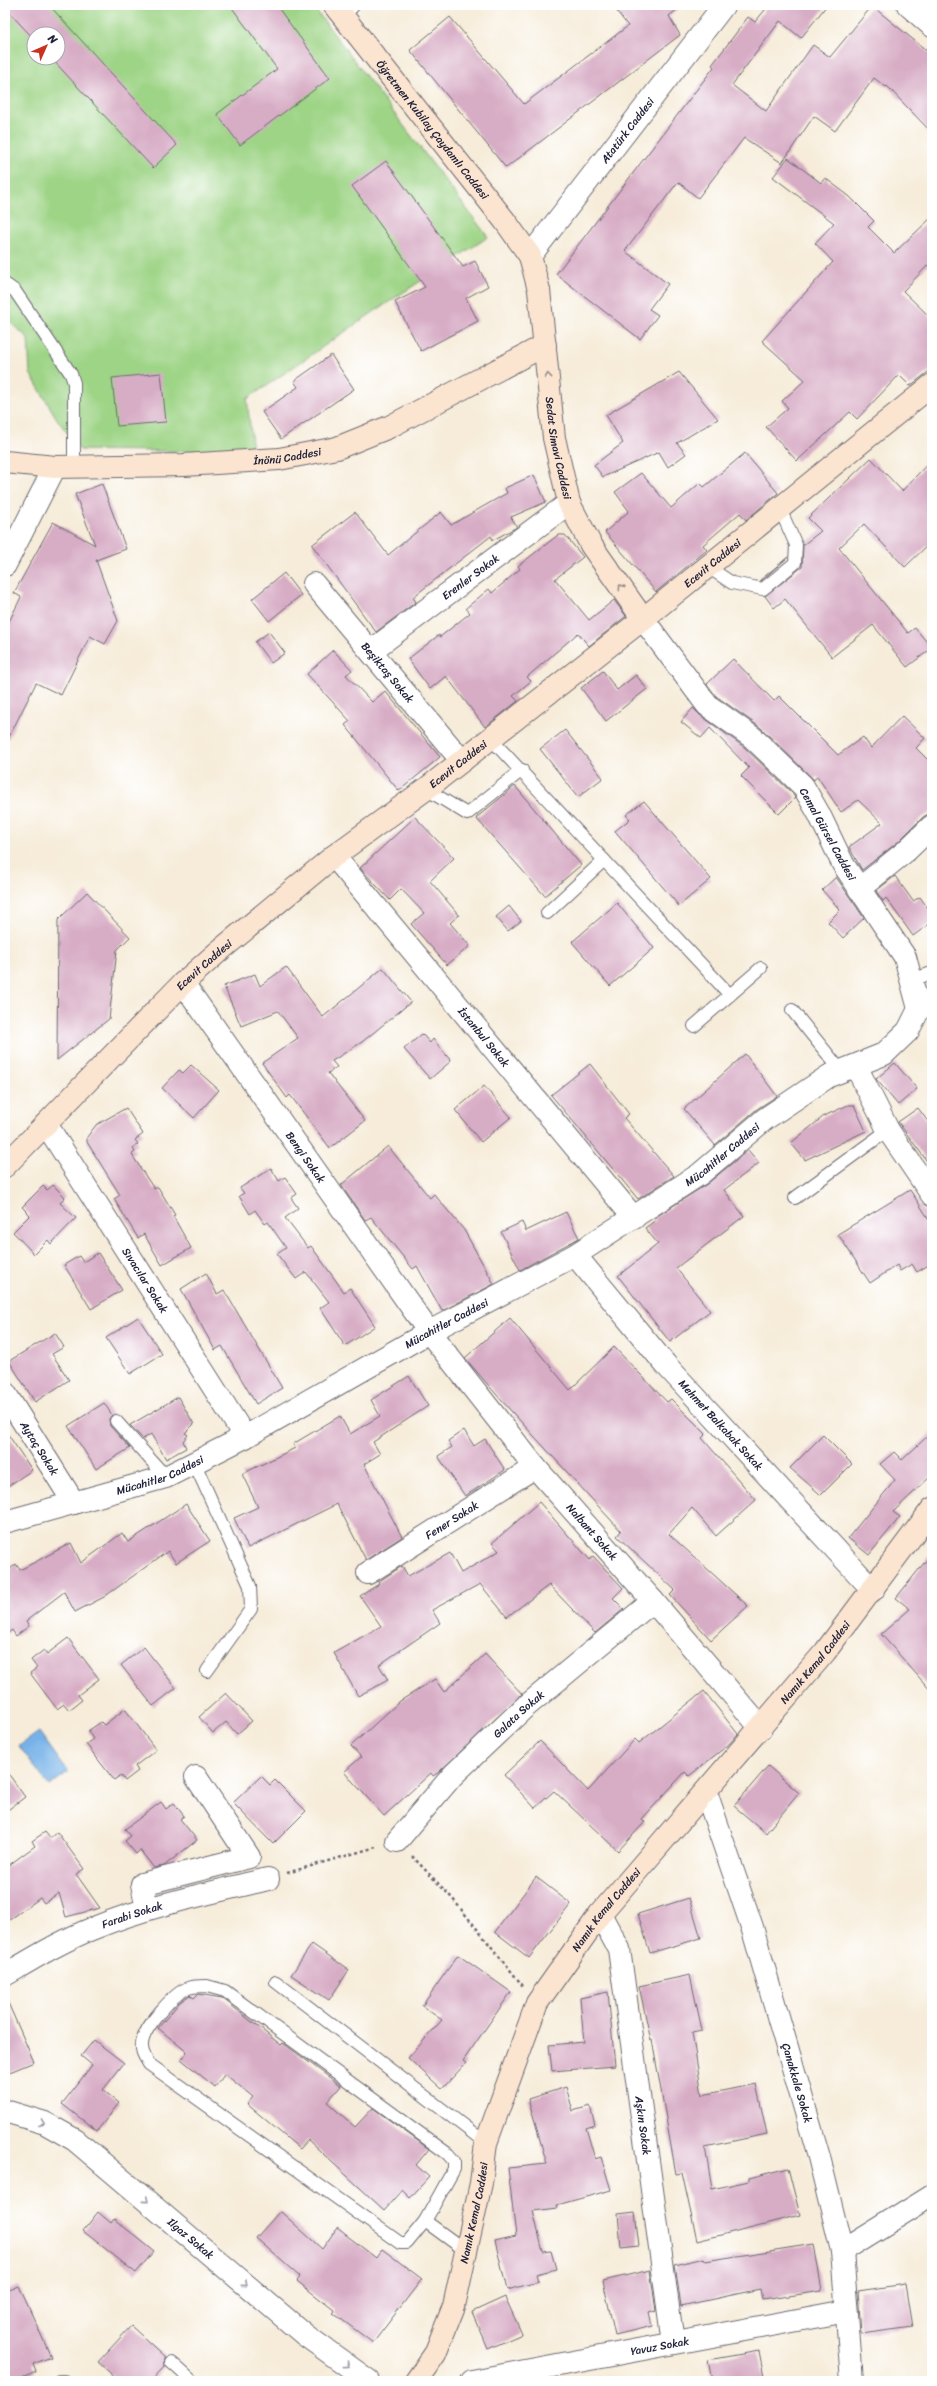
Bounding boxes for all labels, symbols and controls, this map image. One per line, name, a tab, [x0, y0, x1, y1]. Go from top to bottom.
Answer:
north arrow	[26, 26, 66, 66]
text: N	[43, 29, 62, 49]
street label: Öğretmen Kubilay Çaydamlı Caddesi	[371, 56, 494, 205]
street label: Atatürk Caddesi	[595, 93, 660, 168]
one-way arrow	[544, 373, 553, 379]
street label: Sedat Simavi Caddesi	[540, 396, 577, 502]
street label: İnönü Caddesi	[252, 442, 324, 471]
street label: Ecevit Caddesi	[679, 533, 746, 593]
street label: Erenler Sokak	[438, 549, 504, 605]
one-way arrow	[619, 585, 626, 592]
street label: Beşiktaş Sokak	[356, 638, 419, 707]
street label: Ecevit Caddesi	[425, 735, 492, 793]
street label: Cemal Gürsel Caddesi	[794, 784, 862, 885]
street label: Ecevit Caddesi	[171, 934, 237, 995]
street label: İstanbul Sokak	[452, 1002, 514, 1072]
street label: Mücahitler Caddesi	[681, 1118, 765, 1192]
street label: Bengi Sokak	[280, 1128, 330, 1187]
street label: Sıvacılar Sokak	[117, 1244, 173, 1317]
street label: Mücahitler Caddesi	[401, 1293, 493, 1354]
street label: Mehmet Balkabak Sokak	[674, 1375, 768, 1475]
street label: Aytaç Sokak	[14, 1416, 64, 1480]
street label: Mücahitler Caddesi	[114, 1450, 208, 1501]
street label: Fener Sokak	[421, 1496, 483, 1545]
street label: Nalbant Sokak	[561, 1499, 622, 1565]
street label: Namık Kemal Caddesi	[775, 1616, 856, 1708]
street label: Galata Sokak	[489, 1686, 549, 1743]
street label: Namık Kemal Caddesi	[567, 1863, 646, 1956]
street label: Farabi Sokak	[99, 1896, 165, 1934]
street label: Çanakkale Sokak	[776, 2041, 818, 2125]
street label: Aşkın Sokak	[629, 2094, 656, 2157]
one-way arrow	[39, 2118, 46, 2126]
street label: Namık Kemal Caddesi	[455, 2160, 494, 2265]
one-way arrow	[141, 2196, 148, 2203]
street label: Ilgaz Sokak	[162, 2212, 218, 2264]
one-way arrow	[240, 2279, 248, 2286]
street label: Yavuz Sokak	[629, 2332, 691, 2361]
one-way arrow	[343, 2360, 350, 2368]

